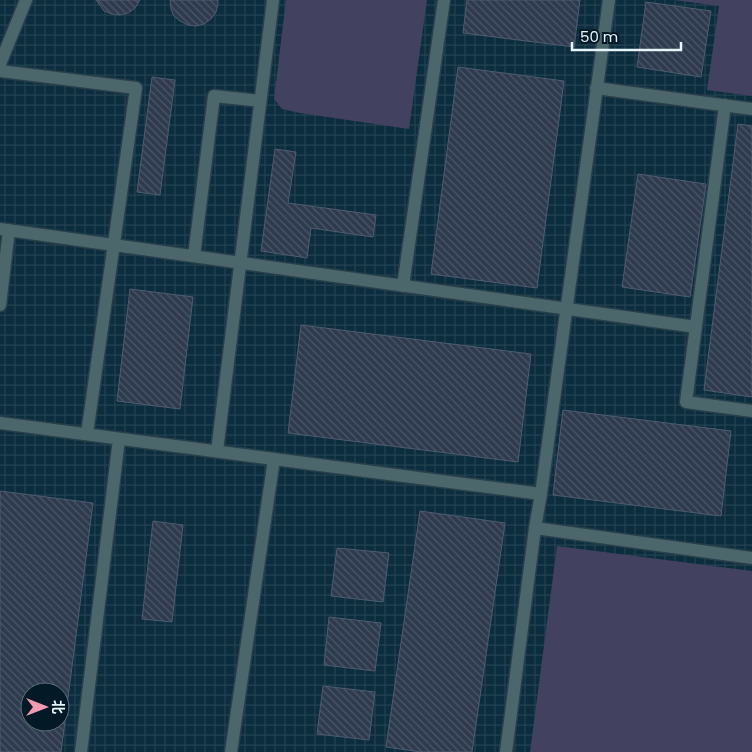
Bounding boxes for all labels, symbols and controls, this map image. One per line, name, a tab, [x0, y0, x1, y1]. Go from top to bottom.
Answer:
scale bar	[572, 20, 681, 52]
text: 50 m	[580, 26, 618, 47]
north arrow	[20, 682, 70, 732]
text: 北	[48, 700, 68, 714]

